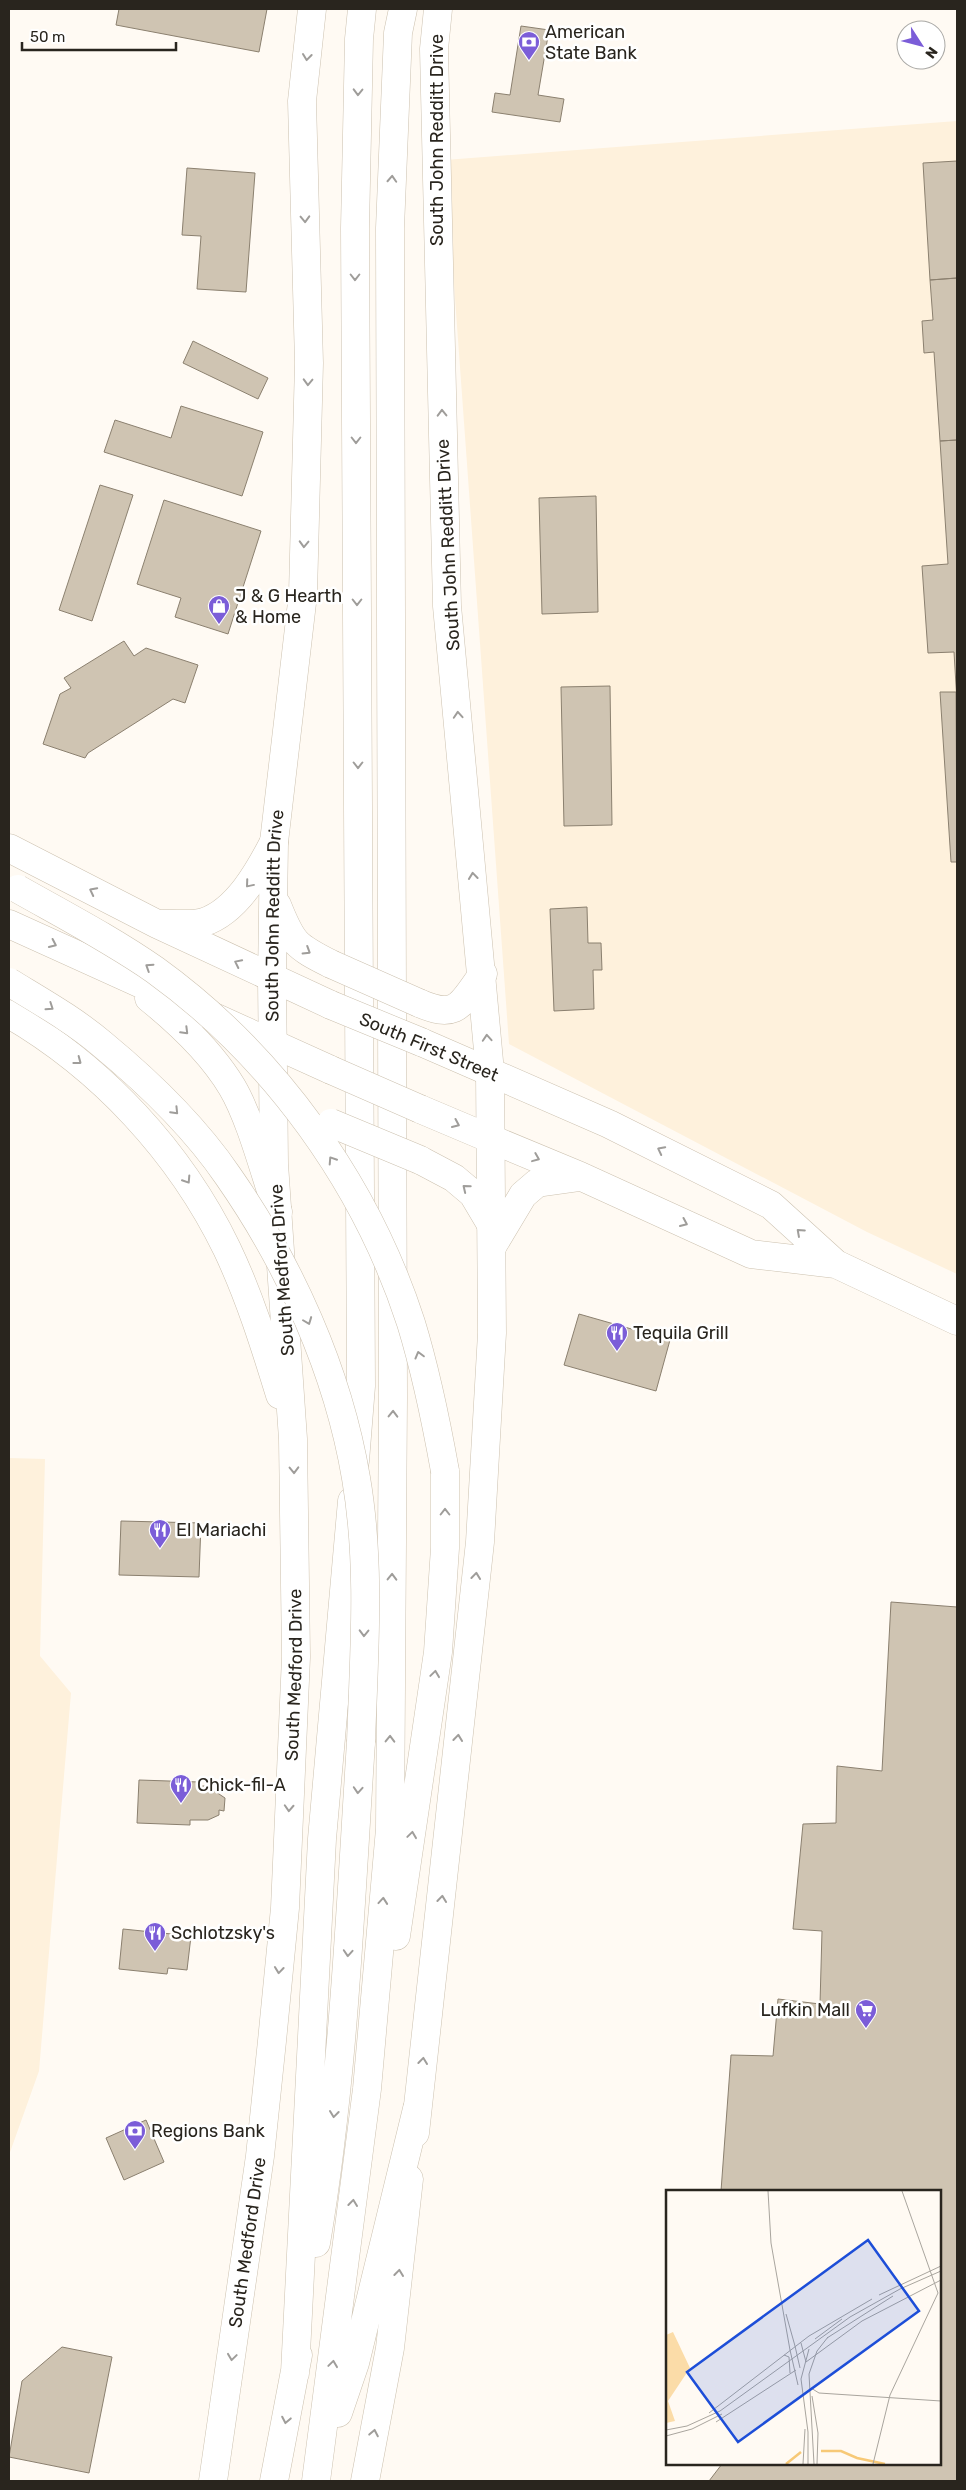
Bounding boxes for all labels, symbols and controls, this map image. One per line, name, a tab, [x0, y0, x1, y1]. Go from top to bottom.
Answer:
scale bar	[22, 20, 176, 52]
north arrow	[896, 20, 946, 70]
place label: American State Bank	[545, 21, 637, 64]
text: 50 m	[30, 28, 65, 46]
bank icon: American State Bank	[517, 30, 541, 61]
street label: South John Redditt Drive	[426, 34, 448, 246]
text: N	[921, 43, 941, 61]
one-way arrow	[302, 53, 313, 61]
one-way arrow	[353, 89, 363, 97]
one-way arrow	[386, 175, 397, 183]
one-way arrow	[300, 216, 310, 224]
one-way arrow	[350, 274, 360, 281]
one-way arrow	[303, 378, 314, 386]
one-way arrow	[437, 408, 447, 416]
one-way arrow	[351, 436, 361, 444]
street label: South John Redditt Drive	[431, 438, 465, 652]
one-way arrow	[299, 540, 309, 548]
place label: J & G Hearth & Home	[235, 585, 342, 628]
shop icon: J & G Hearth & Home	[207, 594, 231, 625]
one-way arrow	[352, 598, 362, 606]
one-way arrow	[452, 710, 463, 718]
one-way arrow	[353, 761, 363, 769]
street label: South John Redditt Drive	[261, 808, 289, 1022]
one-way arrow	[467, 872, 478, 880]
one-way arrow	[247, 878, 255, 887]
one-way arrow	[89, 887, 98, 897]
one-way arrow	[48, 938, 57, 949]
one-way arrow	[301, 945, 310, 955]
one-way arrow	[235, 959, 244, 969]
one-way arrow	[146, 964, 155, 973]
one-way arrow	[45, 1001, 54, 1011]
street label: South First Street	[356, 1008, 502, 1086]
one-way arrow	[179, 1025, 188, 1034]
one-way arrow	[482, 1034, 493, 1042]
one-way arrow	[72, 1056, 81, 1064]
one-way arrow	[169, 1106, 178, 1115]
one-way arrow	[451, 1118, 459, 1128]
one-way arrow	[657, 1146, 666, 1156]
one-way arrow	[531, 1152, 540, 1162]
one-way arrow	[328, 1156, 338, 1165]
one-way arrow	[181, 1175, 191, 1184]
street label: South Medford Drive	[265, 1183, 299, 1357]
one-way arrow	[462, 1184, 471, 1193]
one-way arrow	[679, 1217, 688, 1228]
one-way arrow	[797, 1228, 806, 1237]
one-way arrow	[302, 1316, 313, 1325]
restaurant icon: Tequila Grill	[605, 1321, 629, 1352]
place label: Tequila Grill	[633, 1322, 729, 1344]
one-way arrow	[415, 1352, 425, 1360]
one-way arrow	[388, 1410, 398, 1418]
one-way arrow	[288, 1466, 299, 1474]
one-way arrow	[440, 1507, 450, 1515]
restaurant icon: El Mariachi	[148, 1518, 172, 1549]
place label: El Mariachi	[176, 1519, 266, 1541]
one-way arrow	[387, 1572, 397, 1580]
one-way arrow	[470, 1572, 481, 1580]
street label: South Medford Drive	[280, 1589, 307, 1761]
one-way arrow	[359, 1630, 369, 1637]
one-way arrow	[429, 1669, 440, 1677]
one-way arrow	[452, 1733, 463, 1741]
one-way arrow	[385, 1735, 395, 1742]
restaurant icon: Chick-fil-A	[169, 1773, 193, 1804]
place label: Chick-fil-A	[197, 1774, 286, 1796]
one-way arrow	[352, 1787, 363, 1795]
one-way arrow	[284, 1804, 295, 1812]
one-way arrow	[406, 1830, 417, 1838]
one-way arrow	[436, 1895, 447, 1903]
one-way arrow	[378, 1897, 389, 1905]
restaurant icon: Schlotzsky's	[143, 1921, 167, 1952]
place label: Schlotzsky's	[171, 1922, 275, 1944]
one-way arrow	[342, 1949, 353, 1957]
one-way arrow	[274, 1966, 285, 1974]
supermarket icon: Lufkin Mall	[854, 1998, 878, 2029]
place label: Lufkin Mall	[760, 1999, 850, 2021]
one-way arrow	[417, 2056, 428, 2064]
one-way arrow	[330, 2110, 340, 2119]
bank icon: Regions Bank	[123, 2119, 147, 2150]
place label: Regions Bank	[151, 2120, 266, 2142]
street label: South Medford Drive	[224, 2156, 271, 2329]
inset map	[666, 2190, 941, 2465]
one-way arrow	[347, 2198, 358, 2206]
one-way arrow	[393, 2268, 404, 2276]
one-way arrow	[227, 2353, 238, 2361]
one-way arrow	[327, 2359, 338, 2367]
one-way arrow	[281, 2416, 292, 2425]
one-way arrow	[368, 2429, 379, 2438]

